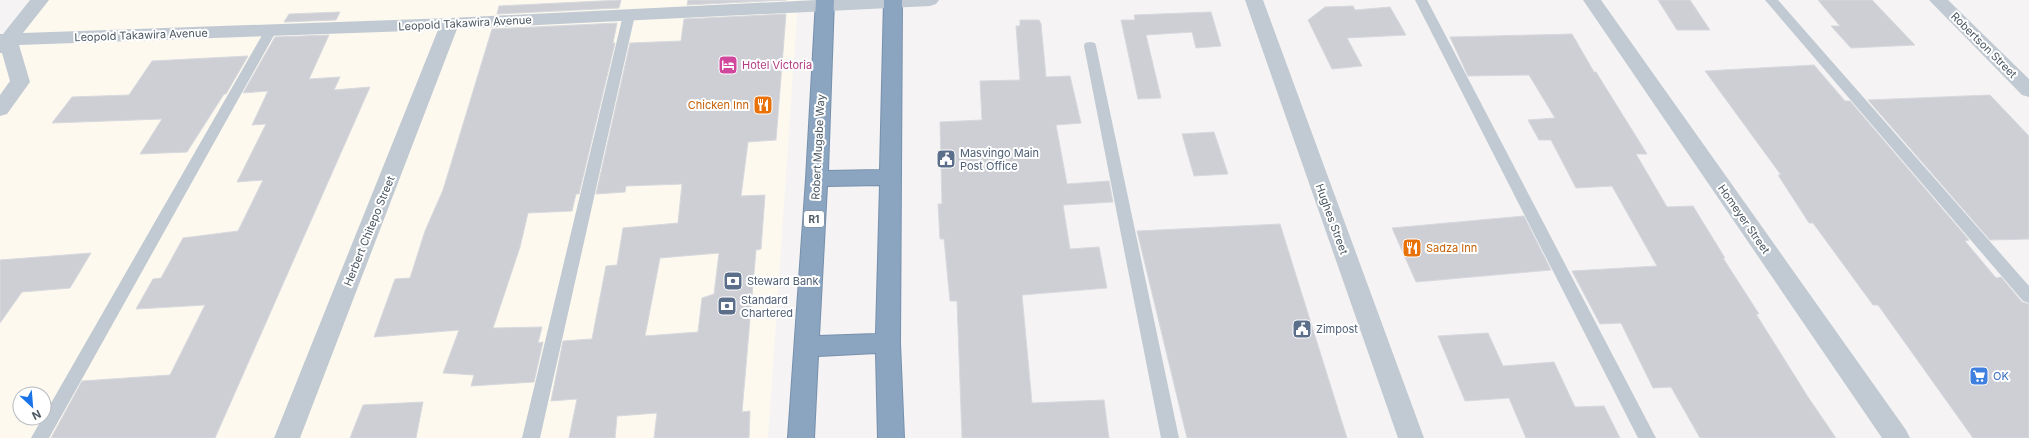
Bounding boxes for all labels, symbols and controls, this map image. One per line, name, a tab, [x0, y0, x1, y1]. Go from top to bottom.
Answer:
street label: Robertson Street	[1948, 9, 2020, 81]
street label: Leopold Takawira Avenue	[398, 13, 532, 33]
street label: Leopold Takawira Avenue	[74, 26, 208, 44]
hotel icon: Hotel Victoria	[717, 54, 739, 76]
place label: Hotel Victoria	[742, 58, 812, 72]
restaurant icon: Chicken Inn	[752, 94, 774, 116]
street label: Robert Mugabe Way	[808, 94, 828, 200]
place label: Chicken Inn	[688, 98, 749, 112]
place label: Masvingo Main Post Office	[960, 146, 1039, 173]
public building icon: Masvingo Main Post Office	[935, 148, 957, 170]
street label: Herbert Chitepo Street	[340, 173, 398, 288]
street label: Hughes Street	[1313, 182, 1351, 257]
street label: Homeyer Street	[1715, 182, 1773, 257]
road number: R1	[804, 211, 824, 227]
restaurant icon: Sadza Inn	[1401, 237, 1423, 259]
place label: Sadza Inn	[1426, 241, 1477, 255]
bank icon: Steward Bank	[722, 270, 744, 292]
place label: Steward Bank	[747, 274, 819, 288]
place label: Standard Chartered	[741, 293, 793, 320]
bank icon: Standard Chartered	[716, 295, 738, 317]
public building icon: Zimpost	[1291, 318, 1313, 340]
place label: Zimpost	[1316, 322, 1358, 336]
supermarket icon: OK	[1968, 365, 1990, 387]
place label: OK	[1993, 369, 2009, 383]
north arrow	[12, 386, 52, 426]
text: N	[30, 407, 43, 423]

